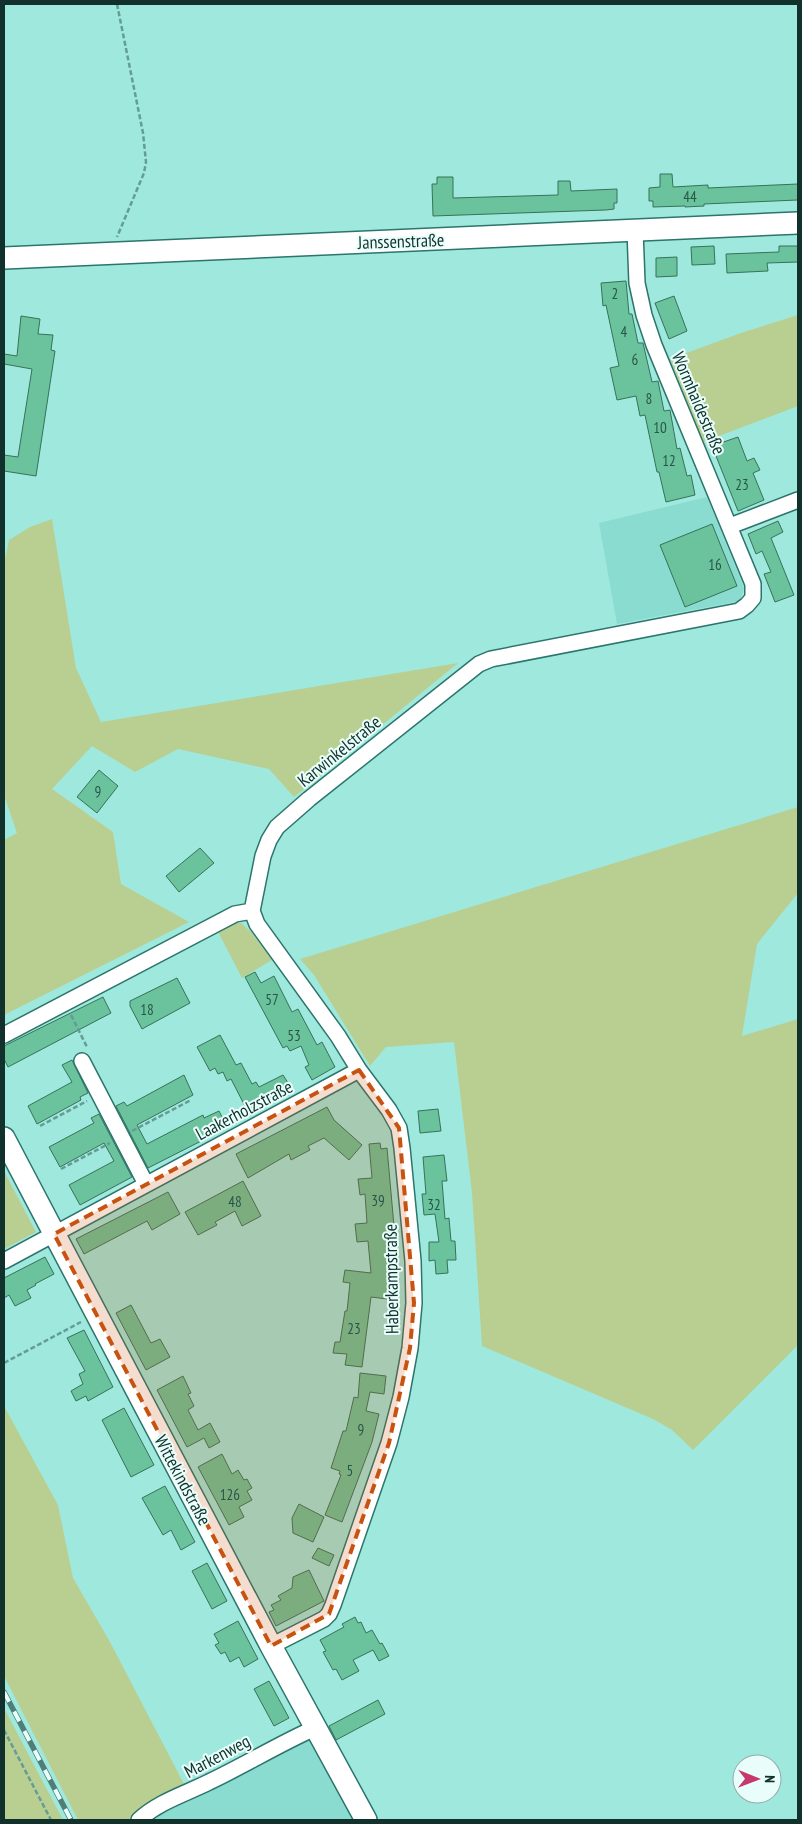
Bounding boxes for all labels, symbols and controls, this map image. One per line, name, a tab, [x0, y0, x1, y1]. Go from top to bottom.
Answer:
house number: 44	[683, 187, 697, 206]
street label: Janssenstraße	[356, 228, 445, 254]
house number: 2	[612, 284, 618, 303]
house number: 4	[621, 322, 628, 341]
street label: Wormhaidestraße	[667, 348, 731, 458]
house number: 6	[632, 350, 639, 369]
house number: 8	[646, 389, 652, 408]
house number: 10	[653, 418, 667, 437]
house number: 12	[662, 451, 676, 470]
house number: 23	[735, 475, 749, 494]
house number: 16	[708, 555, 722, 574]
street label: Karwinkelstraße	[293, 710, 385, 792]
house number: 9	[95, 782, 101, 801]
house number: 57	[265, 990, 279, 1009]
house number: 18	[140, 1000, 154, 1019]
house number: 53	[287, 1026, 301, 1045]
street label: Laakerholzstraße	[192, 1075, 296, 1145]
house number: 39	[371, 1191, 385, 1210]
house number: 48	[228, 1192, 242, 1211]
house number: 32	[427, 1195, 441, 1214]
street label: Haberkampstraße	[379, 1224, 403, 1334]
house number: 23	[347, 1319, 361, 1338]
house number: 9	[358, 1420, 364, 1439]
street label: Wittekindstraße	[150, 1431, 216, 1529]
house number: 5	[347, 1461, 353, 1480]
house number: 126	[220, 1485, 240, 1504]
street label: Markenweg	[180, 1729, 254, 1783]
north arrow	[732, 1754, 782, 1804]
text: N	[761, 1775, 779, 1783]

